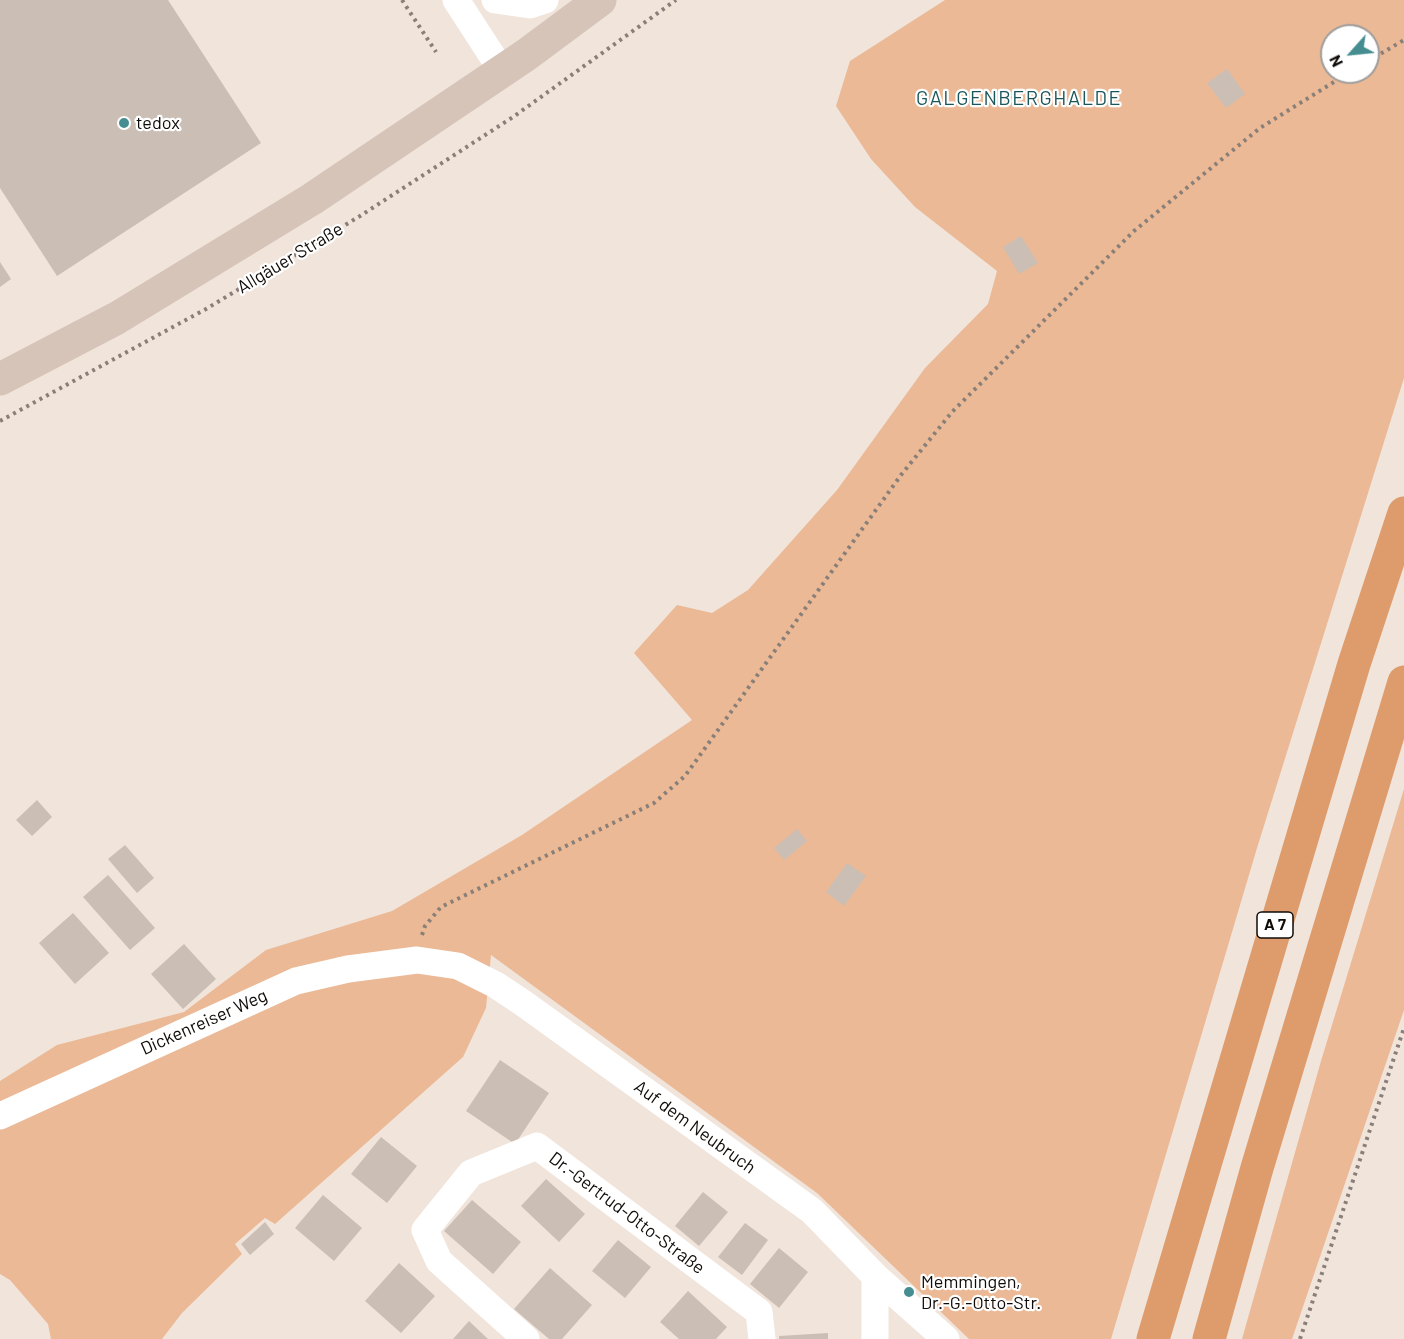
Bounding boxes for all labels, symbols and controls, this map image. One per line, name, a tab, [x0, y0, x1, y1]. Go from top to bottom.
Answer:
north arrow	[1320, 24, 1380, 84]
text: N	[1324, 52, 1346, 71]
district label: GALGENBERGHALDE	[916, 86, 1122, 110]
place label: tedox	[136, 112, 180, 134]
marker: tedox	[117, 116, 131, 130]
street label: Allgäuer Straße	[233, 218, 347, 298]
road number: A 7	[1257, 912, 1293, 938]
street label: Dickenreiser Weg	[137, 984, 271, 1060]
street label: Auf dem Neubruch	[630, 1076, 760, 1178]
street label: Dr.-Gertrud-Otto-Straße	[545, 1147, 709, 1279]
place label: Memmingen, Dr.-G.-Otto-Str.	[921, 1271, 1041, 1314]
marker: Memmingen, Dr.-G.-Otto-Str.	[902, 1285, 916, 1299]

